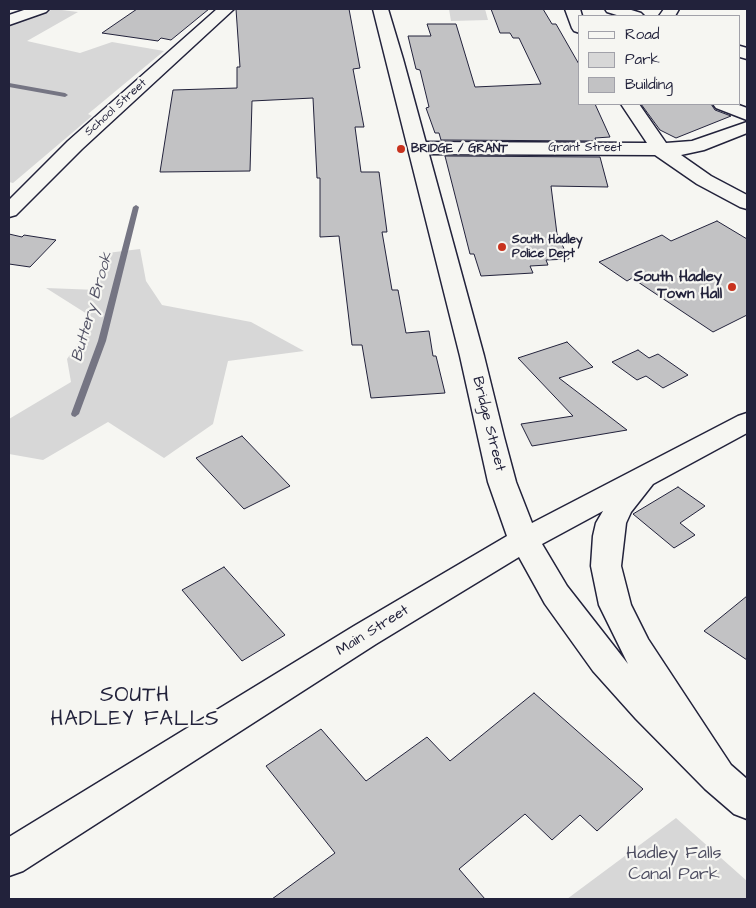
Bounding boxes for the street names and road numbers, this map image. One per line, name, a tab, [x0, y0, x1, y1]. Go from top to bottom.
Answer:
street label: School Street	[82, 76, 150, 140]
street label: Grant Street	[548, 141, 622, 155]
street label: Bridge Street	[468, 375, 508, 473]
street label: Main Street	[333, 602, 413, 660]

